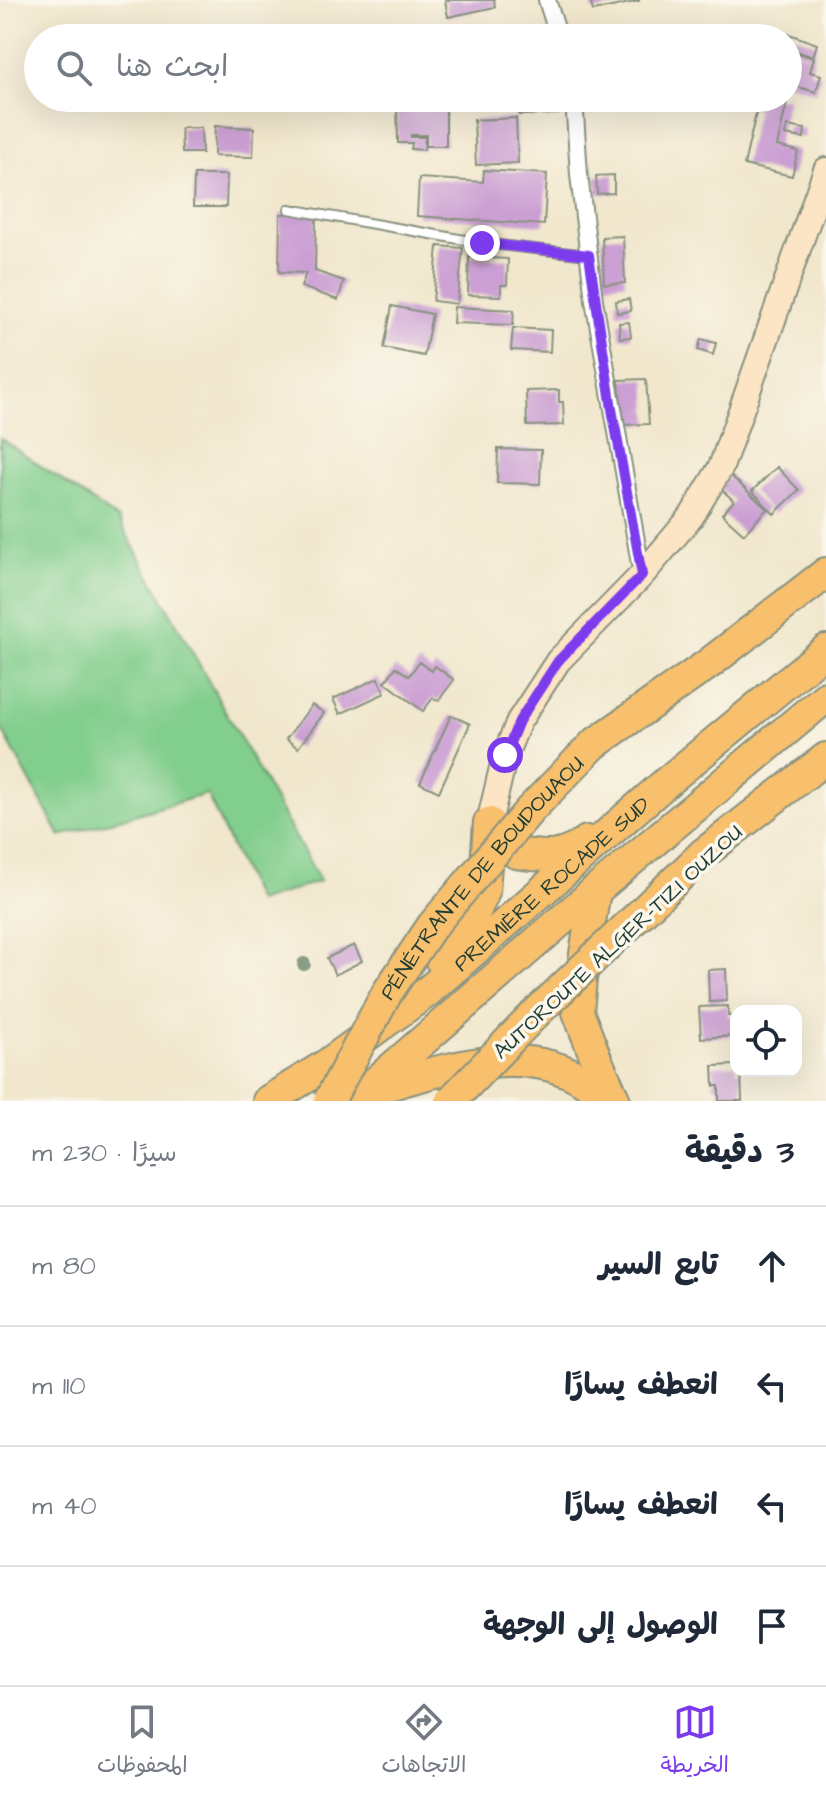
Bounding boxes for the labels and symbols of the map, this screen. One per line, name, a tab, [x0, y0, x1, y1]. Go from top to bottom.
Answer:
route end	[464, 225, 500, 261]
route start	[487, 737, 523, 773]
street label: PÉNÉTRANTE DE BOUDOUAOU	[373, 749, 592, 1006]
street label: PREMIÈRE ROCADE SUD	[447, 790, 657, 979]
street label: AUTOROUTE ALGER-TIZI OUZOU	[486, 818, 750, 1066]

